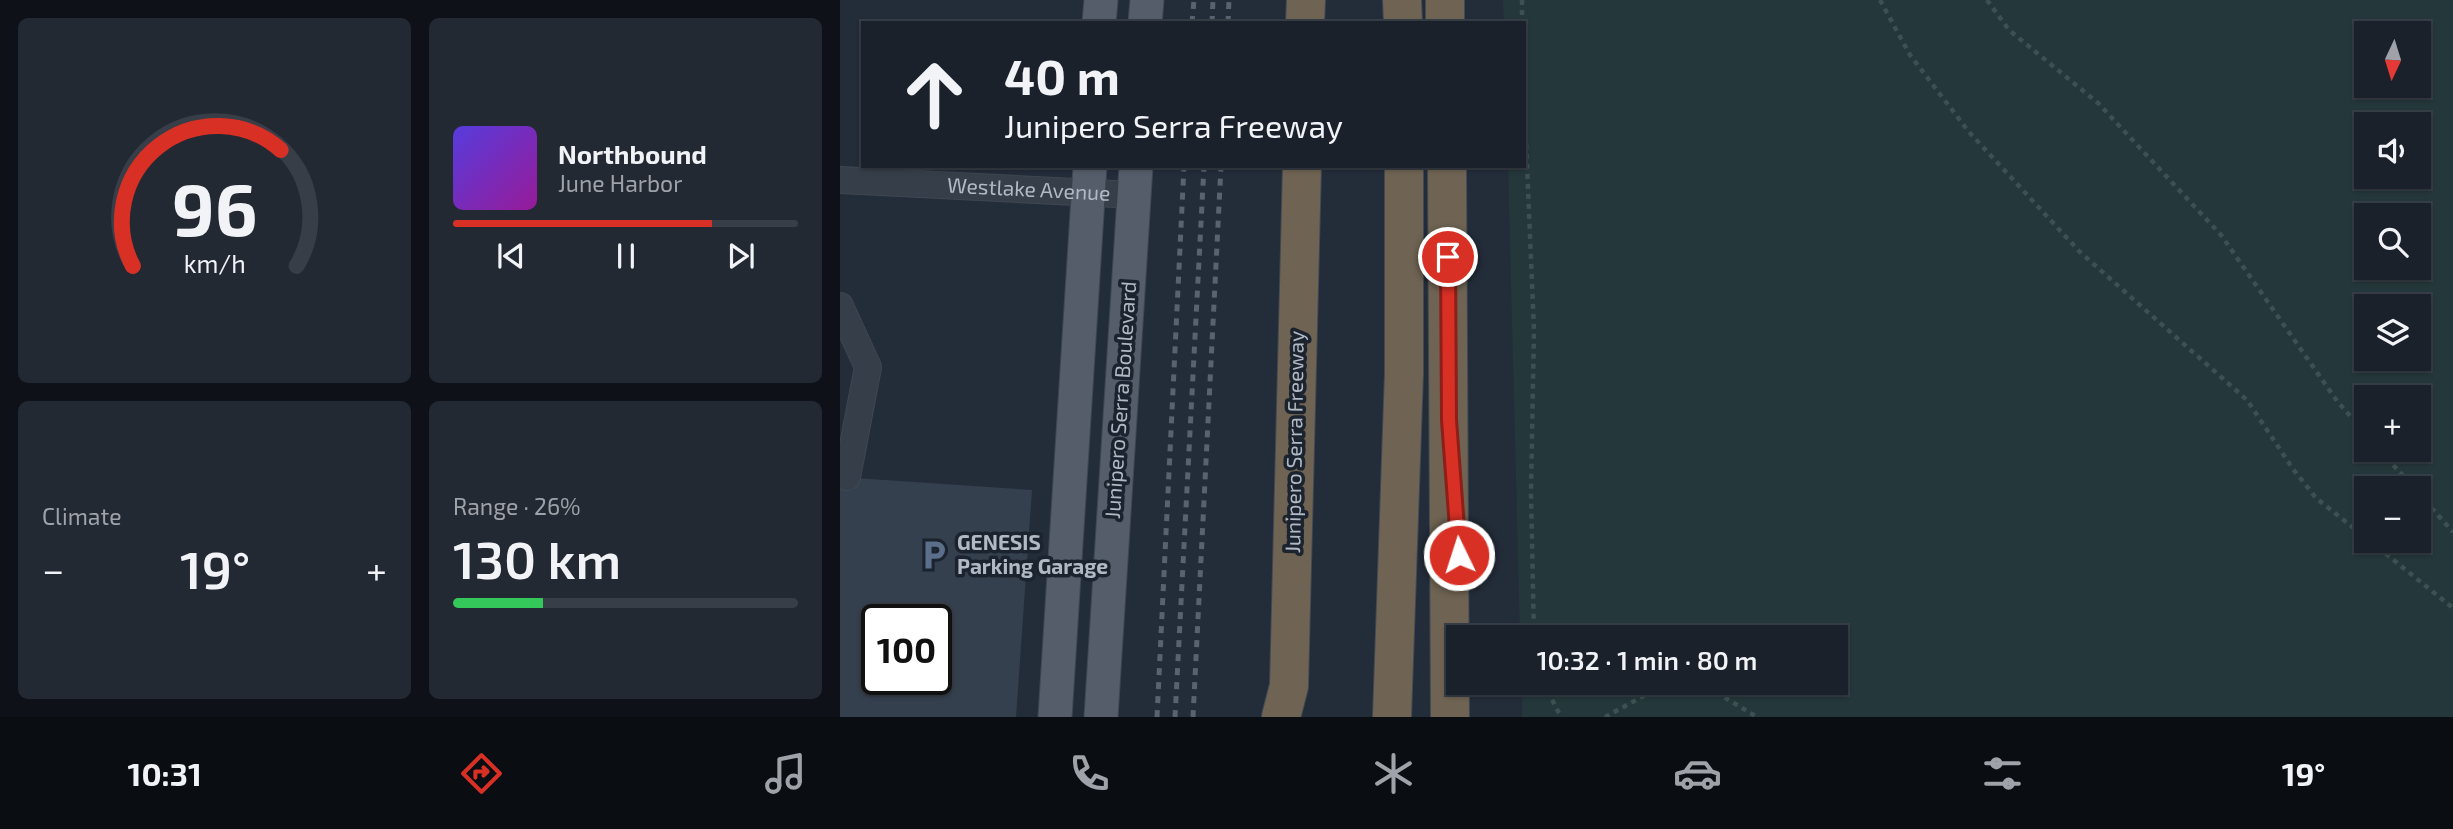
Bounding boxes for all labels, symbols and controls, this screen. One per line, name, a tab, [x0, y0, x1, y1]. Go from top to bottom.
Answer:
north arrow	[2354, 21, 2431, 98]
map controls	[2354, 21, 2431, 553]
text: 40 m	[1004, 46, 1120, 105]
icon: ahead	[889, 49, 980, 140]
text: Junipero Serra Freeway	[1004, 106, 1343, 144]
button: sound	[2354, 112, 2431, 189]
text: Northbound	[558, 138, 707, 169]
text: 96	[172, 164, 257, 252]
text: June Harbor	[558, 169, 682, 197]
street label: Westlake Avenue	[947, 171, 1111, 205]
button: search	[2354, 203, 2431, 280]
pin	[1418, 227, 1478, 287]
icon: previous	[492, 237, 530, 275]
icon: pause	[607, 237, 645, 275]
icon: next	[722, 237, 760, 275]
icon: arrive	[1429, 238, 1467, 276]
text: km/h	[183, 248, 246, 278]
street label: Junipero Serra Boulevard	[1099, 280, 1140, 519]
button: layers	[2354, 294, 2431, 371]
street label: Junipero Serra Freeway	[1279, 331, 1308, 553]
button: +	[2354, 385, 2431, 462]
button: −	[2354, 476, 2431, 553]
text: Range · 26%	[453, 492, 581, 520]
text: Climate	[42, 502, 122, 530]
position arrow	[1422, 518, 1496, 592]
text: 130 km	[453, 527, 621, 589]
place label: GENESIS Parking Garage	[957, 529, 1108, 578]
text: 19°	[180, 537, 250, 599]
parking icon: GENESIS Parking Garage	[917, 538, 951, 572]
text: −	[42, 546, 64, 592]
text: +	[366, 546, 387, 592]
speed limit sign: 100	[861, 604, 952, 695]
text: 10:32 · 1 min · 80 m	[1537, 644, 1757, 675]
icon: directions	[457, 749, 506, 798]
icon: music	[761, 749, 810, 798]
icon: phone	[1065, 749, 1114, 798]
icon: climate	[1369, 749, 1418, 798]
icon: car	[1673, 749, 1722, 798]
icon: filters	[1978, 749, 2027, 798]
text: 10:31	[128, 754, 202, 792]
text: 19°	[2282, 754, 2325, 792]

